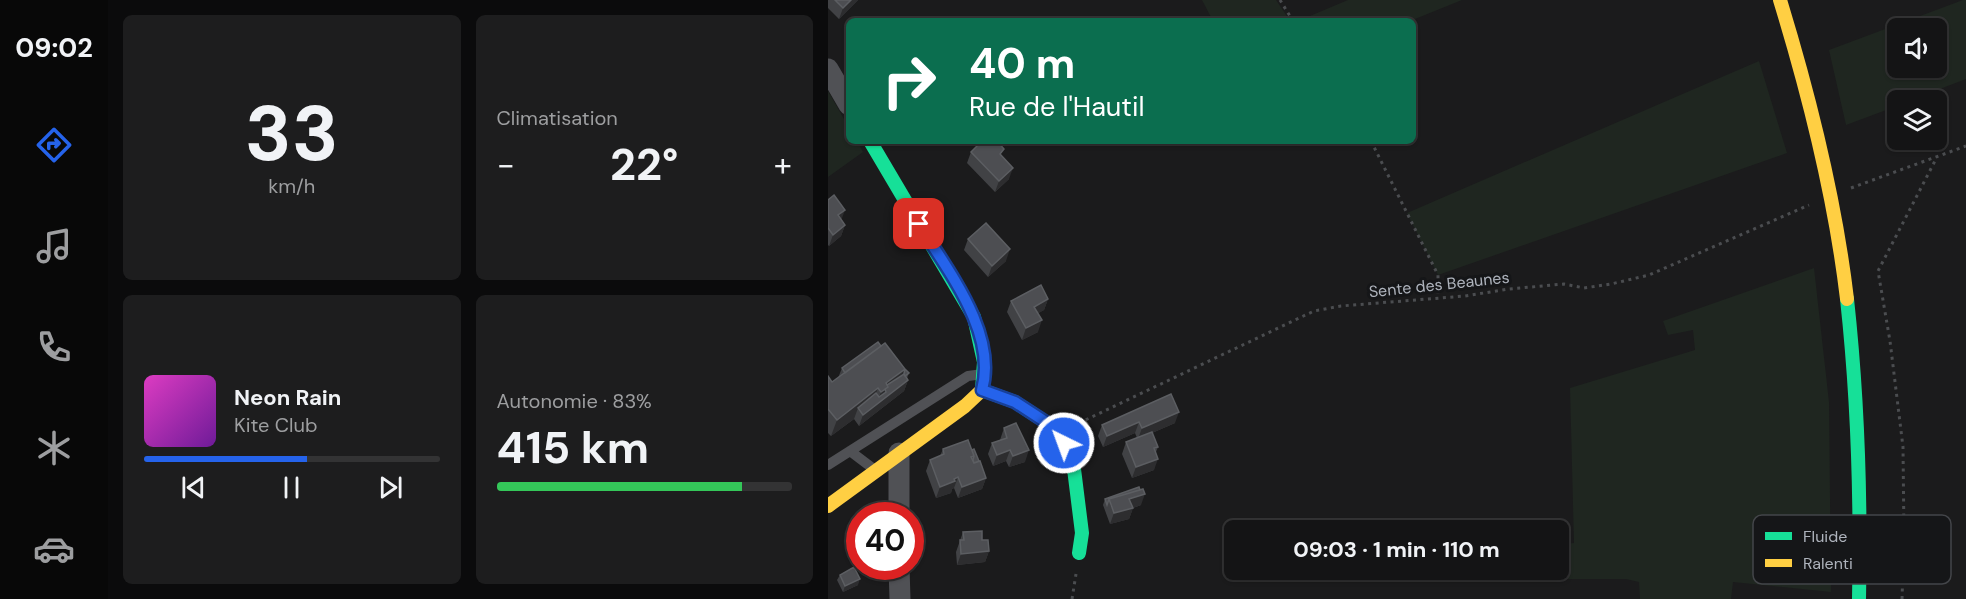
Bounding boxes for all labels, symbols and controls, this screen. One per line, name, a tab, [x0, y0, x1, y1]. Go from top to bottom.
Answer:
map controls	[1887, 18, 1947, 150]
button: sound	[1887, 18, 1947, 78]
text: 09:02	[15, 30, 93, 65]
text: 40 m	[969, 36, 1075, 91]
icon: right	[870, 42, 948, 120]
text: 33	[245, 83, 339, 184]
text: Rue de l'Hautil	[969, 89, 1144, 124]
button: layers	[1887, 90, 1947, 150]
text: Climatisation	[497, 105, 618, 131]
icon: directions	[33, 124, 75, 166]
text: 22°	[610, 135, 678, 194]
text: −	[497, 143, 515, 186]
text: +	[774, 143, 792, 186]
text: km/h	[268, 173, 315, 199]
pin	[893, 198, 944, 249]
icon: arrive	[902, 207, 935, 240]
icon: music	[33, 225, 75, 267]
street label: Sente des Beaunes	[1368, 267, 1510, 302]
icon: phone	[33, 326, 75, 368]
text: Neon Rain	[234, 383, 341, 412]
text: Autonomie · 83%	[497, 388, 652, 414]
position arrow	[1032, 411, 1096, 475]
text: Kite Club	[234, 412, 318, 438]
text: 415 km	[497, 418, 649, 477]
icon: climate	[33, 427, 75, 469]
icon: previous	[177, 471, 210, 504]
icon: pause	[275, 471, 308, 504]
icon: next	[374, 471, 407, 504]
speed limit sign: 40	[846, 502, 924, 580]
legend	[1753, 515, 1951, 584]
text: Fluide	[1803, 526, 1847, 547]
icon: car	[33, 528, 75, 570]
text: 09:03 · 1 min · 110 m	[1293, 535, 1500, 564]
text: Ralenti	[1803, 553, 1853, 574]

